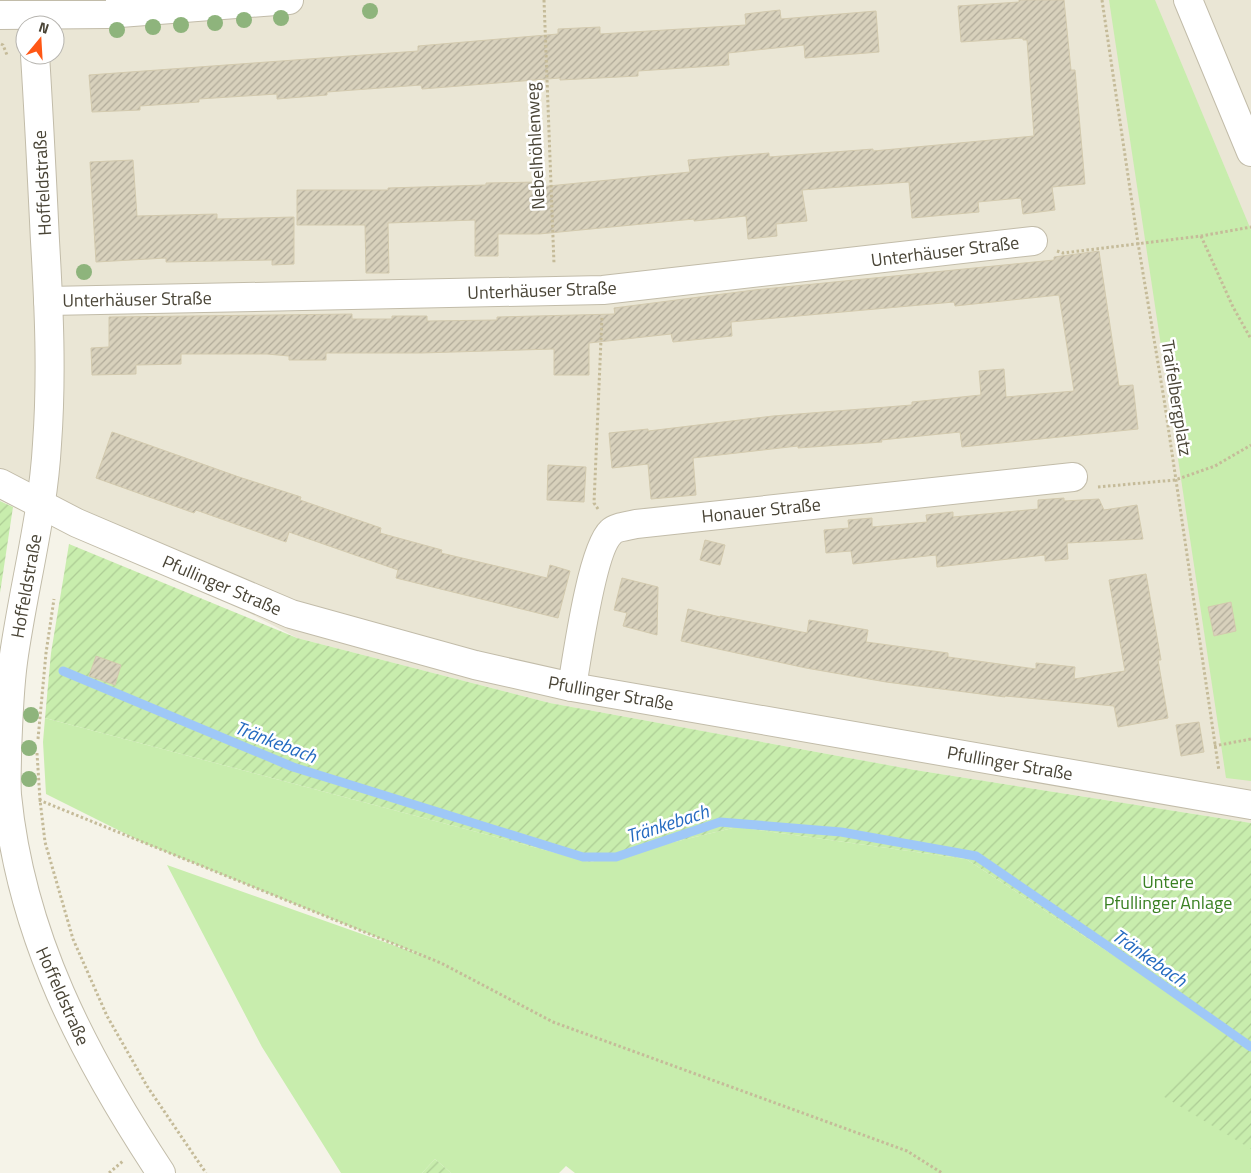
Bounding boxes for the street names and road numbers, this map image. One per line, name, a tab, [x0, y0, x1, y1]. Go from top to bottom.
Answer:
street label: Nebelhöhlenweg	[518, 82, 552, 210]
street label: Hoffeldstraße	[26, 130, 58, 236]
street label: Unterhäuser Straße	[869, 229, 1021, 273]
street label: Unterhäuser Straße	[467, 274, 617, 306]
street label: Unterhäuser Straße	[62, 284, 212, 314]
street label: Traifelbergplatz	[1154, 338, 1200, 458]
street label: Honauer Straße	[700, 490, 822, 530]
street label: Hoffeldstraße	[4, 532, 48, 640]
street label: Pfullinger Straße	[158, 548, 286, 622]
street label: Pfullinger Straße	[546, 669, 676, 717]
street label: Pfullinger Straße	[945, 739, 1075, 787]
street label: Hoffeldstraße	[29, 942, 97, 1050]

